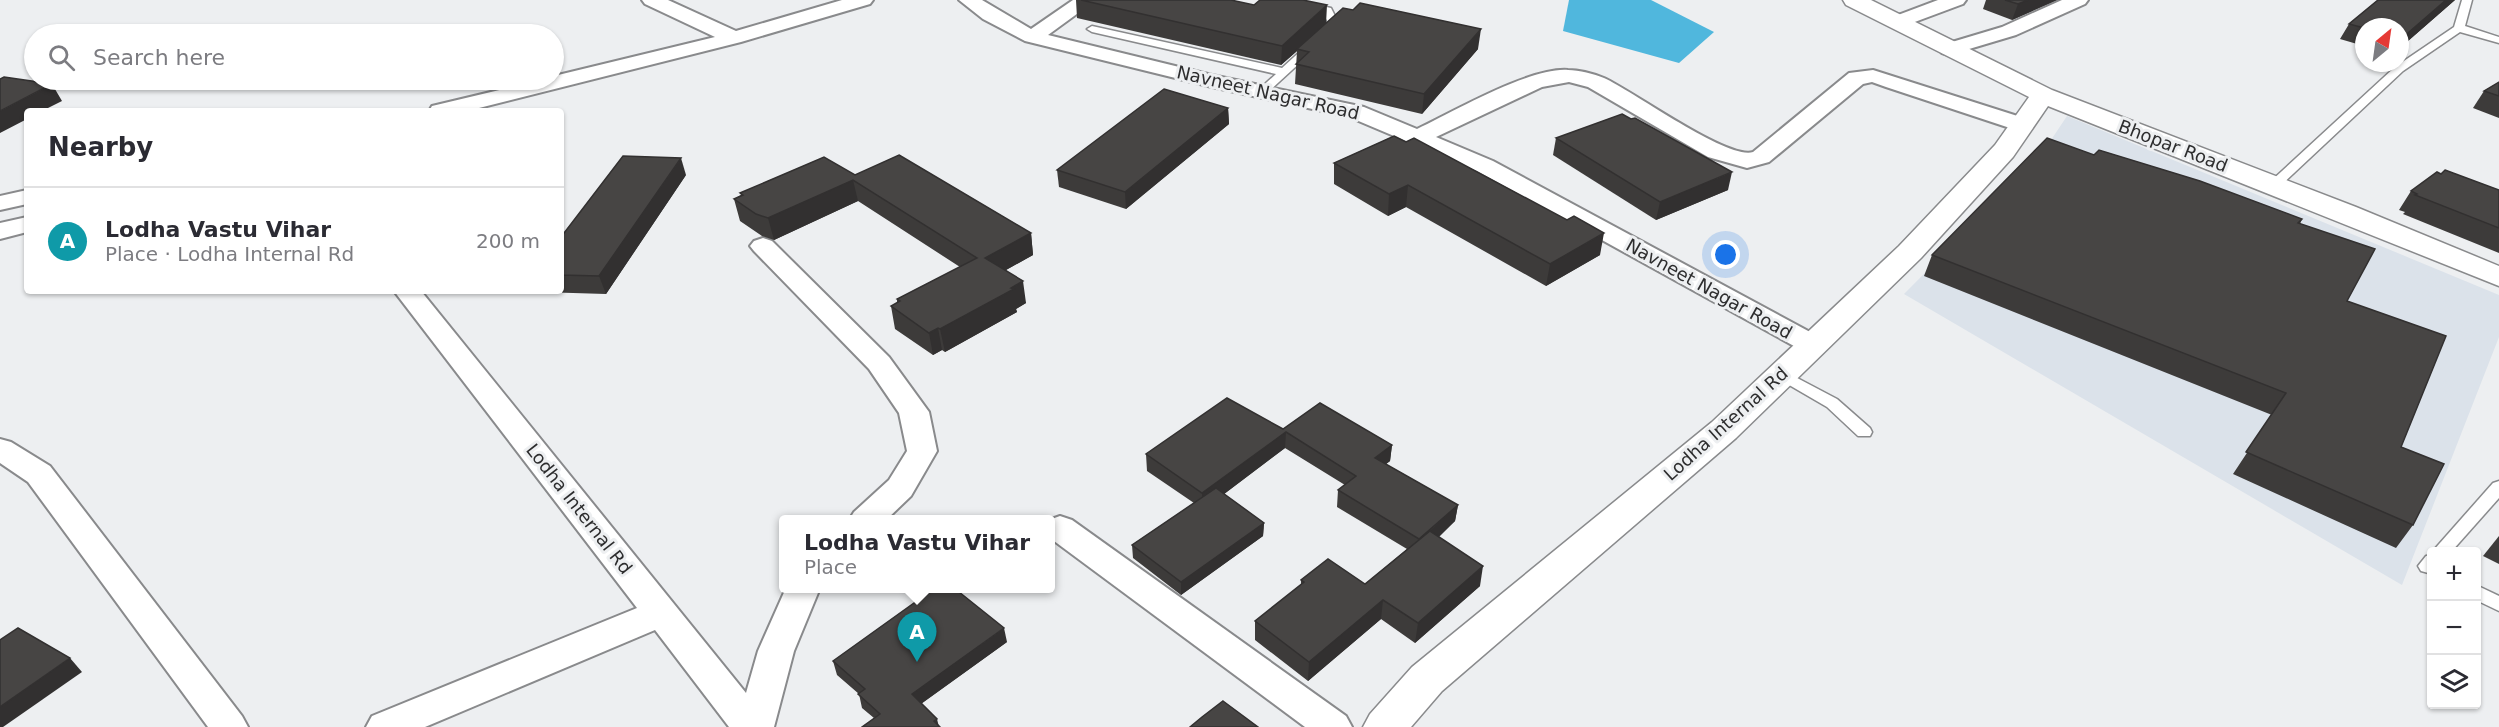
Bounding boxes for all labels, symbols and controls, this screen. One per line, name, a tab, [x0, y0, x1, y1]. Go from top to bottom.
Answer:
north arrow	[2355, 18, 2409, 72]
search box	[24, 24, 564, 90]
icon: search	[45, 41, 78, 74]
text: Search here	[93, 45, 225, 70]
street label: Navneet Nagar Road	[1175, 61, 1361, 124]
street label: Bhopar Road	[2115, 115, 2231, 176]
text: Nearby	[48, 132, 153, 162]
text: Lodha Vastu Vihar	[105, 217, 331, 242]
text: A	[60, 229, 75, 253]
text: 200 m	[476, 229, 540, 253]
street label: Navneet Nagar Road	[1622, 234, 1796, 343]
your location	[1711, 240, 1740, 269]
text: Place · Lodha Internal Rd	[105, 242, 354, 266]
street label: Lodha Internal Rd	[1659, 363, 1792, 485]
street label: Lodha Internal Rd	[522, 439, 637, 578]
popup	[779, 515, 1055, 593]
text: Lodha Vastu Vihar	[804, 530, 1030, 555]
map controls	[2427, 547, 2481, 709]
button: +	[2427, 547, 2481, 601]
text: Place	[804, 555, 857, 579]
button: −	[2427, 601, 2481, 655]
pin: A	[898, 612, 936, 662]
button: layers	[2427, 655, 2481, 709]

